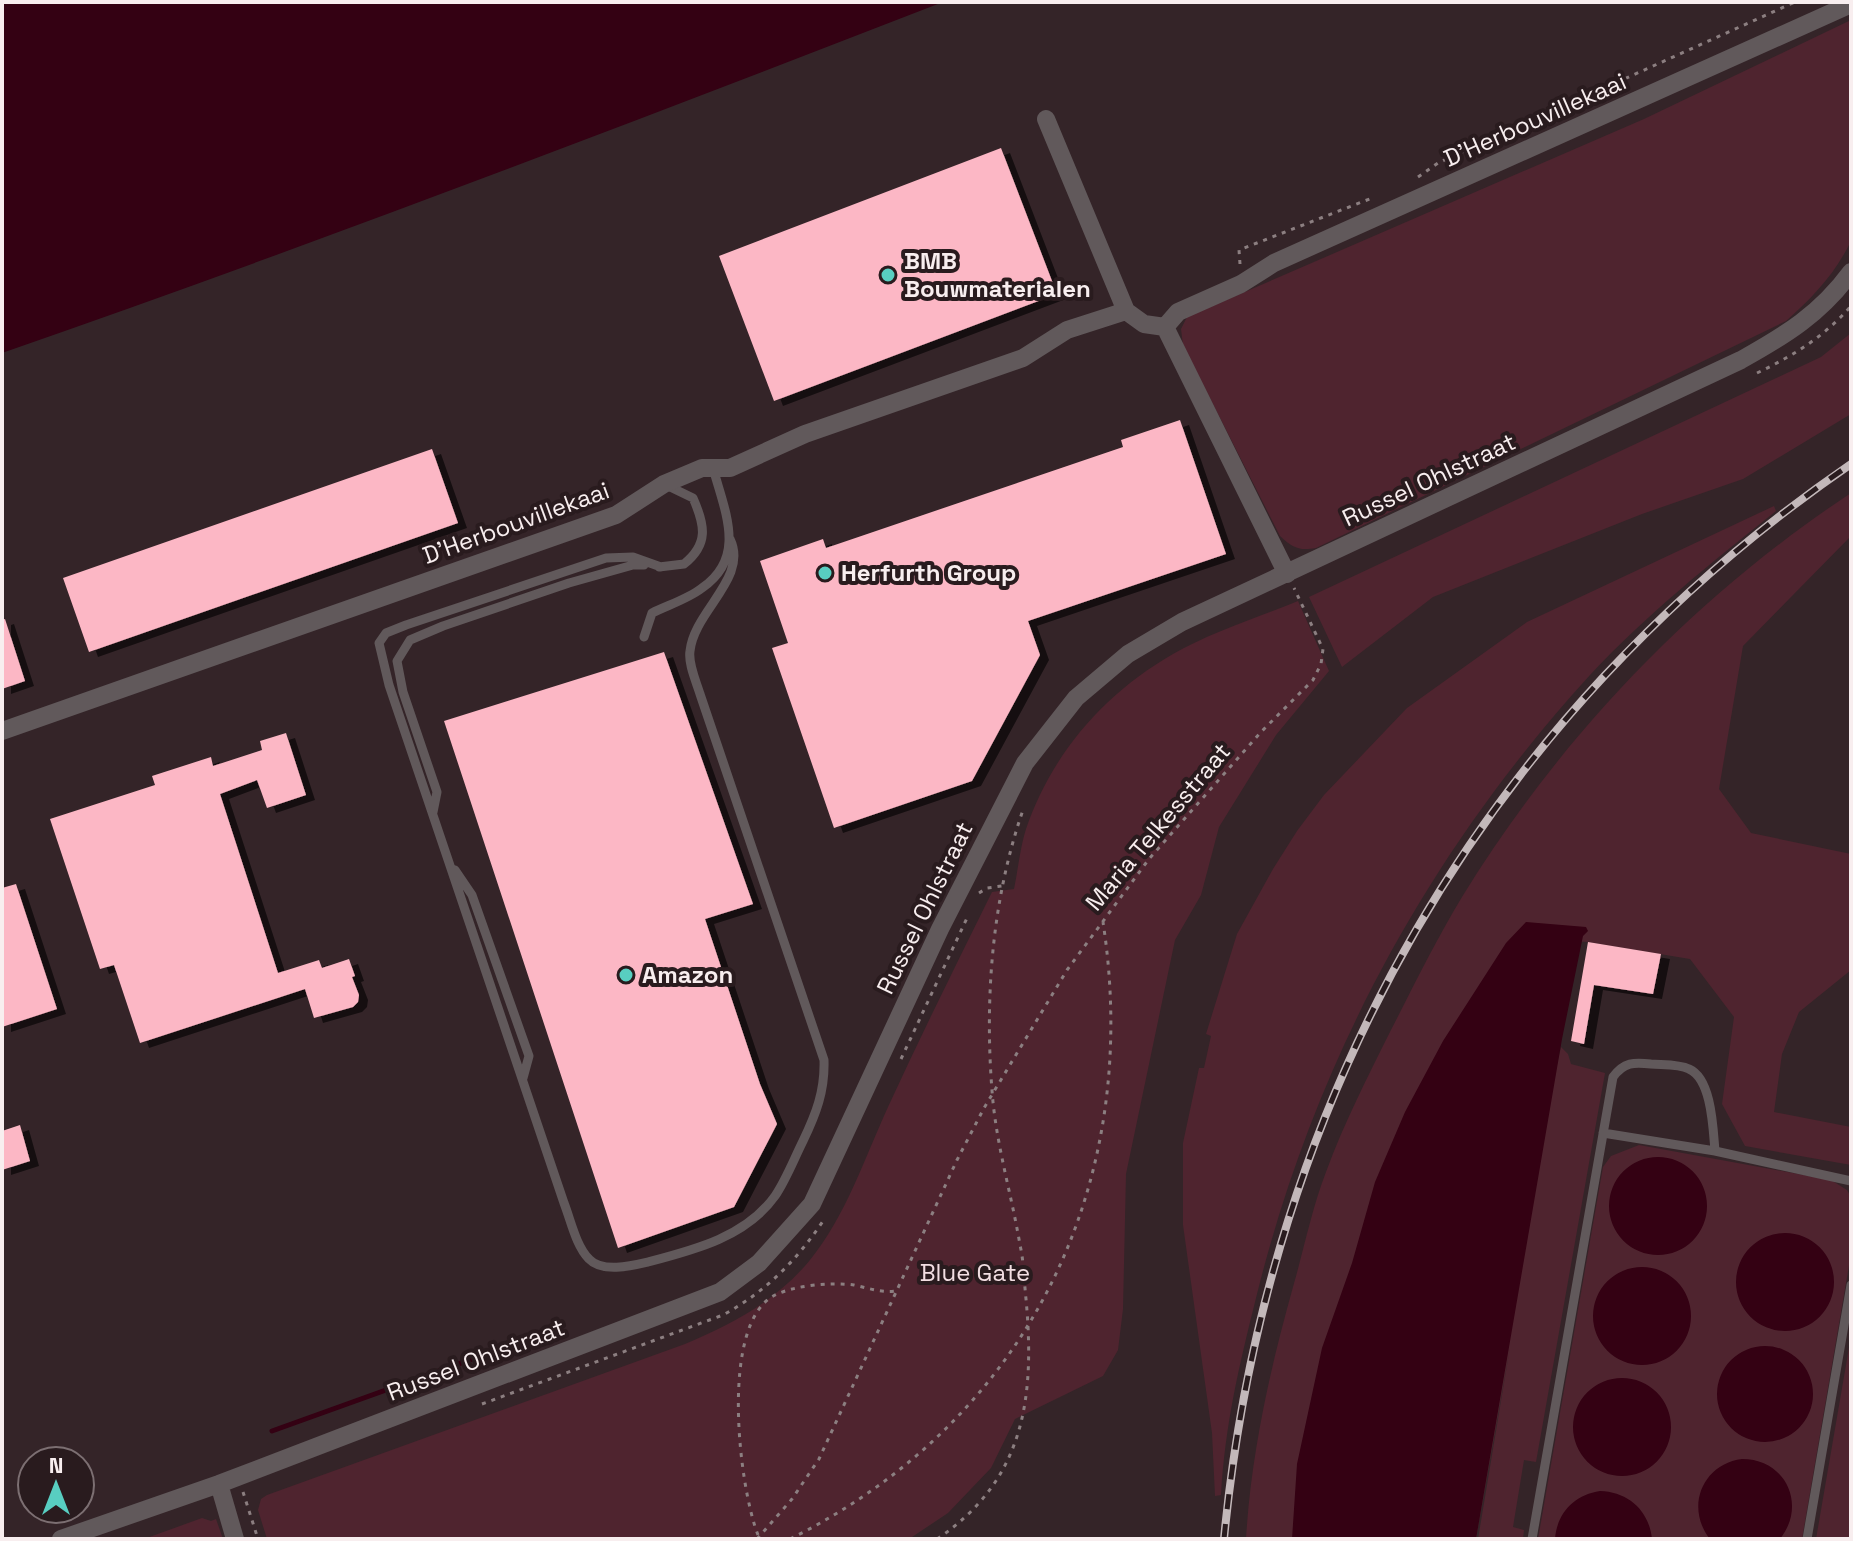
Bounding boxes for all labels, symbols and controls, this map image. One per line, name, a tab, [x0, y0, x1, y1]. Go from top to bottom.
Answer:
street label: D'Herbouvillekaai	[1439, 65, 1631, 174]
place label: BMB Bouwmaterialen	[904, 245, 1091, 304]
marker: BMB Bouwmaterialen	[879, 266, 897, 284]
street label: Russel Ohlstraat	[1337, 426, 1521, 533]
street label: D'Herbouvillekaai	[418, 474, 613, 571]
place label: Herfurth Group	[841, 557, 1016, 588]
marker: Herfurth Group	[816, 564, 834, 582]
street label: Maria Telkesstraat	[1078, 736, 1237, 917]
street label: Russel Ohlstraat	[869, 817, 980, 999]
place label: Amazon	[642, 959, 733, 990]
marker: Amazon	[617, 966, 635, 984]
park label: Blue Gate	[920, 1257, 1030, 1288]
street label: Russel Ohlstraat	[383, 1311, 569, 1408]
north arrow	[16, 1445, 96, 1525]
text: N	[49, 1451, 63, 1479]

